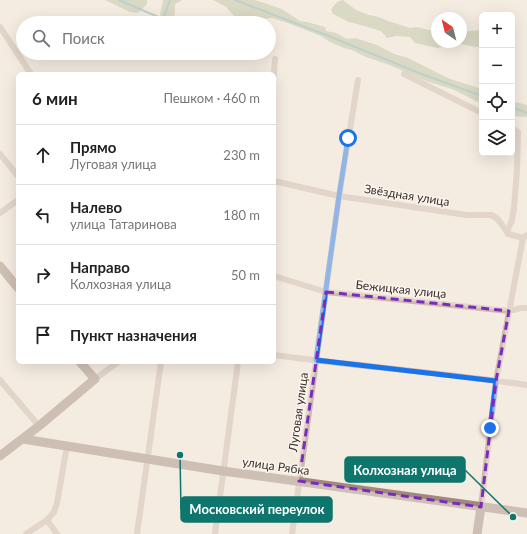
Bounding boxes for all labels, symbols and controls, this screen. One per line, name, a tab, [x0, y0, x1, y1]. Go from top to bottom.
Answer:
north arrow	[431, 12, 467, 48]
map controls	[479, 12, 515, 156]
button: +	[479, 12, 515, 48]
search box	[16, 16, 276, 60]
icon: search	[30, 27, 52, 49]
text: Поиск	[62, 29, 105, 47]
button: −	[479, 48, 515, 84]
button: locate	[479, 84, 515, 120]
text: 6 мин	[32, 88, 78, 109]
text: Пешком · 460 m	[163, 90, 260, 106]
button: layers	[479, 120, 515, 156]
route start	[339, 129, 357, 147]
text: Прямо	[70, 138, 116, 156]
icon: ahead	[32, 144, 54, 166]
text: 230 m	[223, 147, 260, 163]
text: Луговая улица	[70, 156, 157, 172]
street label: Звёздная улица	[363, 181, 451, 209]
text: Налево	[70, 198, 122, 216]
icon: left	[32, 204, 54, 226]
text: 180 m	[223, 207, 260, 223]
text: улица Татаринова	[70, 216, 177, 232]
text: Направо	[70, 258, 130, 276]
icon: right	[32, 264, 54, 286]
text: 50 m	[231, 267, 260, 283]
text: Колхозная улица	[70, 276, 171, 292]
street label: Бежицкая улица	[355, 277, 447, 301]
icon: arrive	[32, 324, 54, 346]
text: Пункт назначения	[70, 326, 197, 344]
street label: Луговая улица	[285, 371, 311, 454]
route end	[481, 419, 499, 437]
street label: улица Рябка	[241, 454, 311, 478]
callout: Колхозная улица	[345, 457, 465, 482]
text: Колхозная улица	[353, 462, 457, 478]
callout: Московский переулок	[181, 497, 332, 522]
text: Московский переулок	[189, 501, 325, 517]

